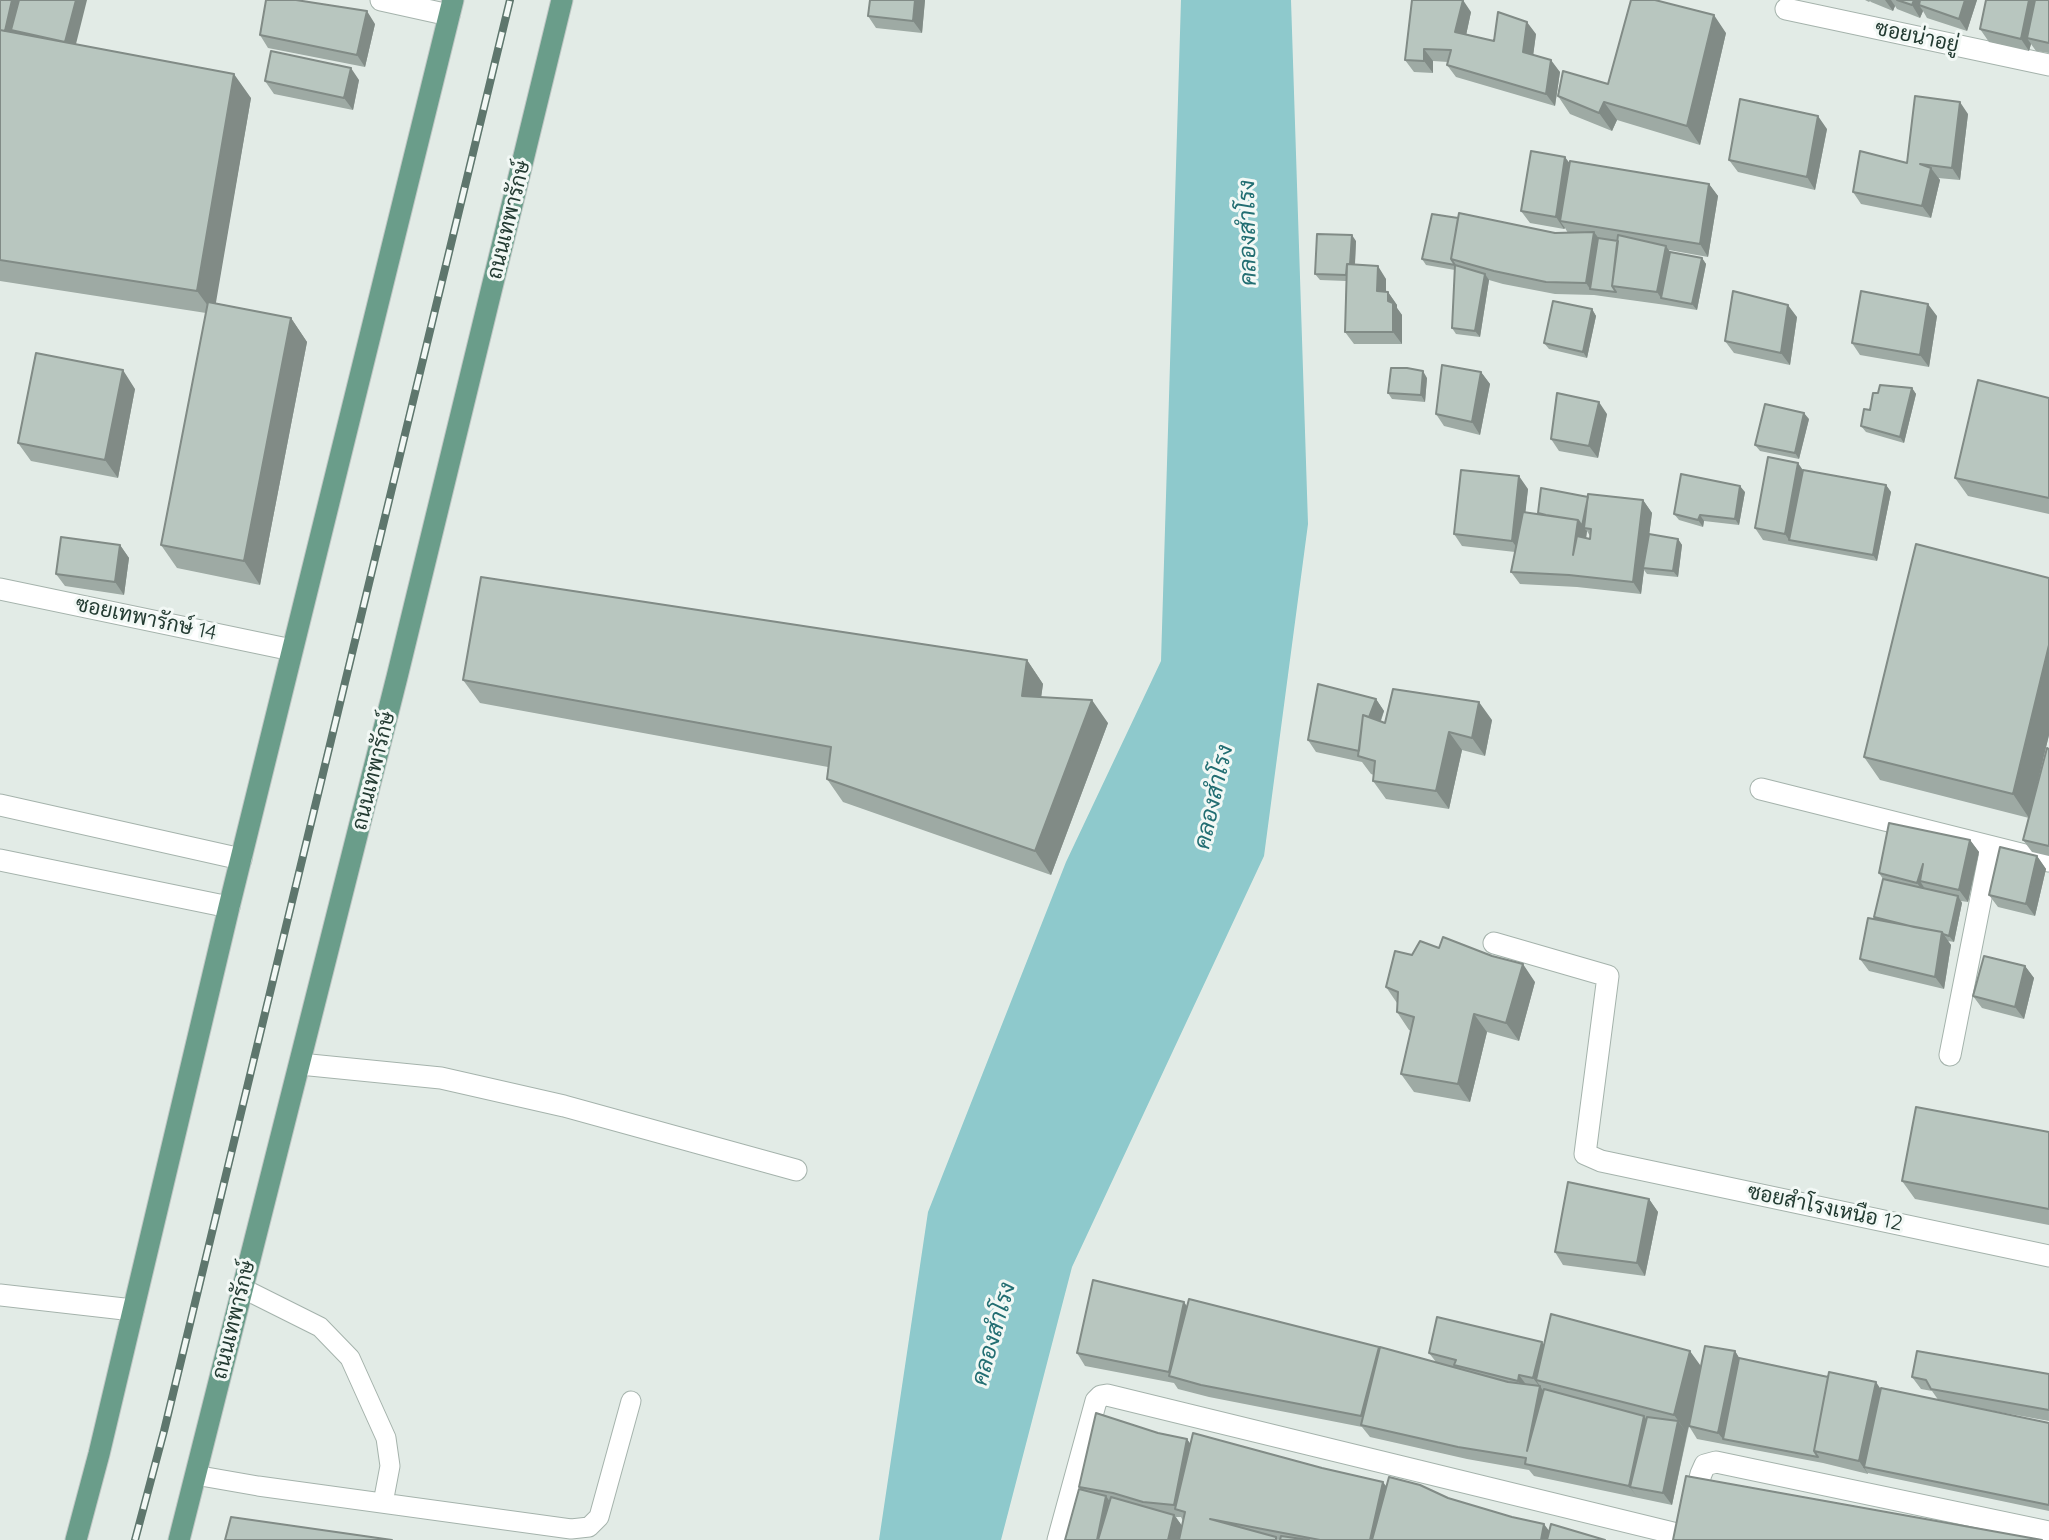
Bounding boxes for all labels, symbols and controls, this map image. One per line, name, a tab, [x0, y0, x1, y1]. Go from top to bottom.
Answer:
street label: ซอยน่าอยู่	[1873, 16, 1961, 58]
street label: ถนนเทพารักษ์	[482, 158, 536, 282]
water label: คลองสำโรง	[1233, 180, 1263, 286]
street label: ซอยเทพารักษ์ 14	[73, 592, 219, 646]
street label: ถนนเทพารักษ์	[347, 709, 401, 833]
water label: คลองสำโรง	[1189, 742, 1239, 852]
street label: ซอยสำโรงเหนือ 12	[1745, 1179, 1905, 1237]
street label: ถนนเทพารักษ์	[207, 1258, 261, 1382]
water label: คลองสำโรง	[966, 1279, 1022, 1389]

